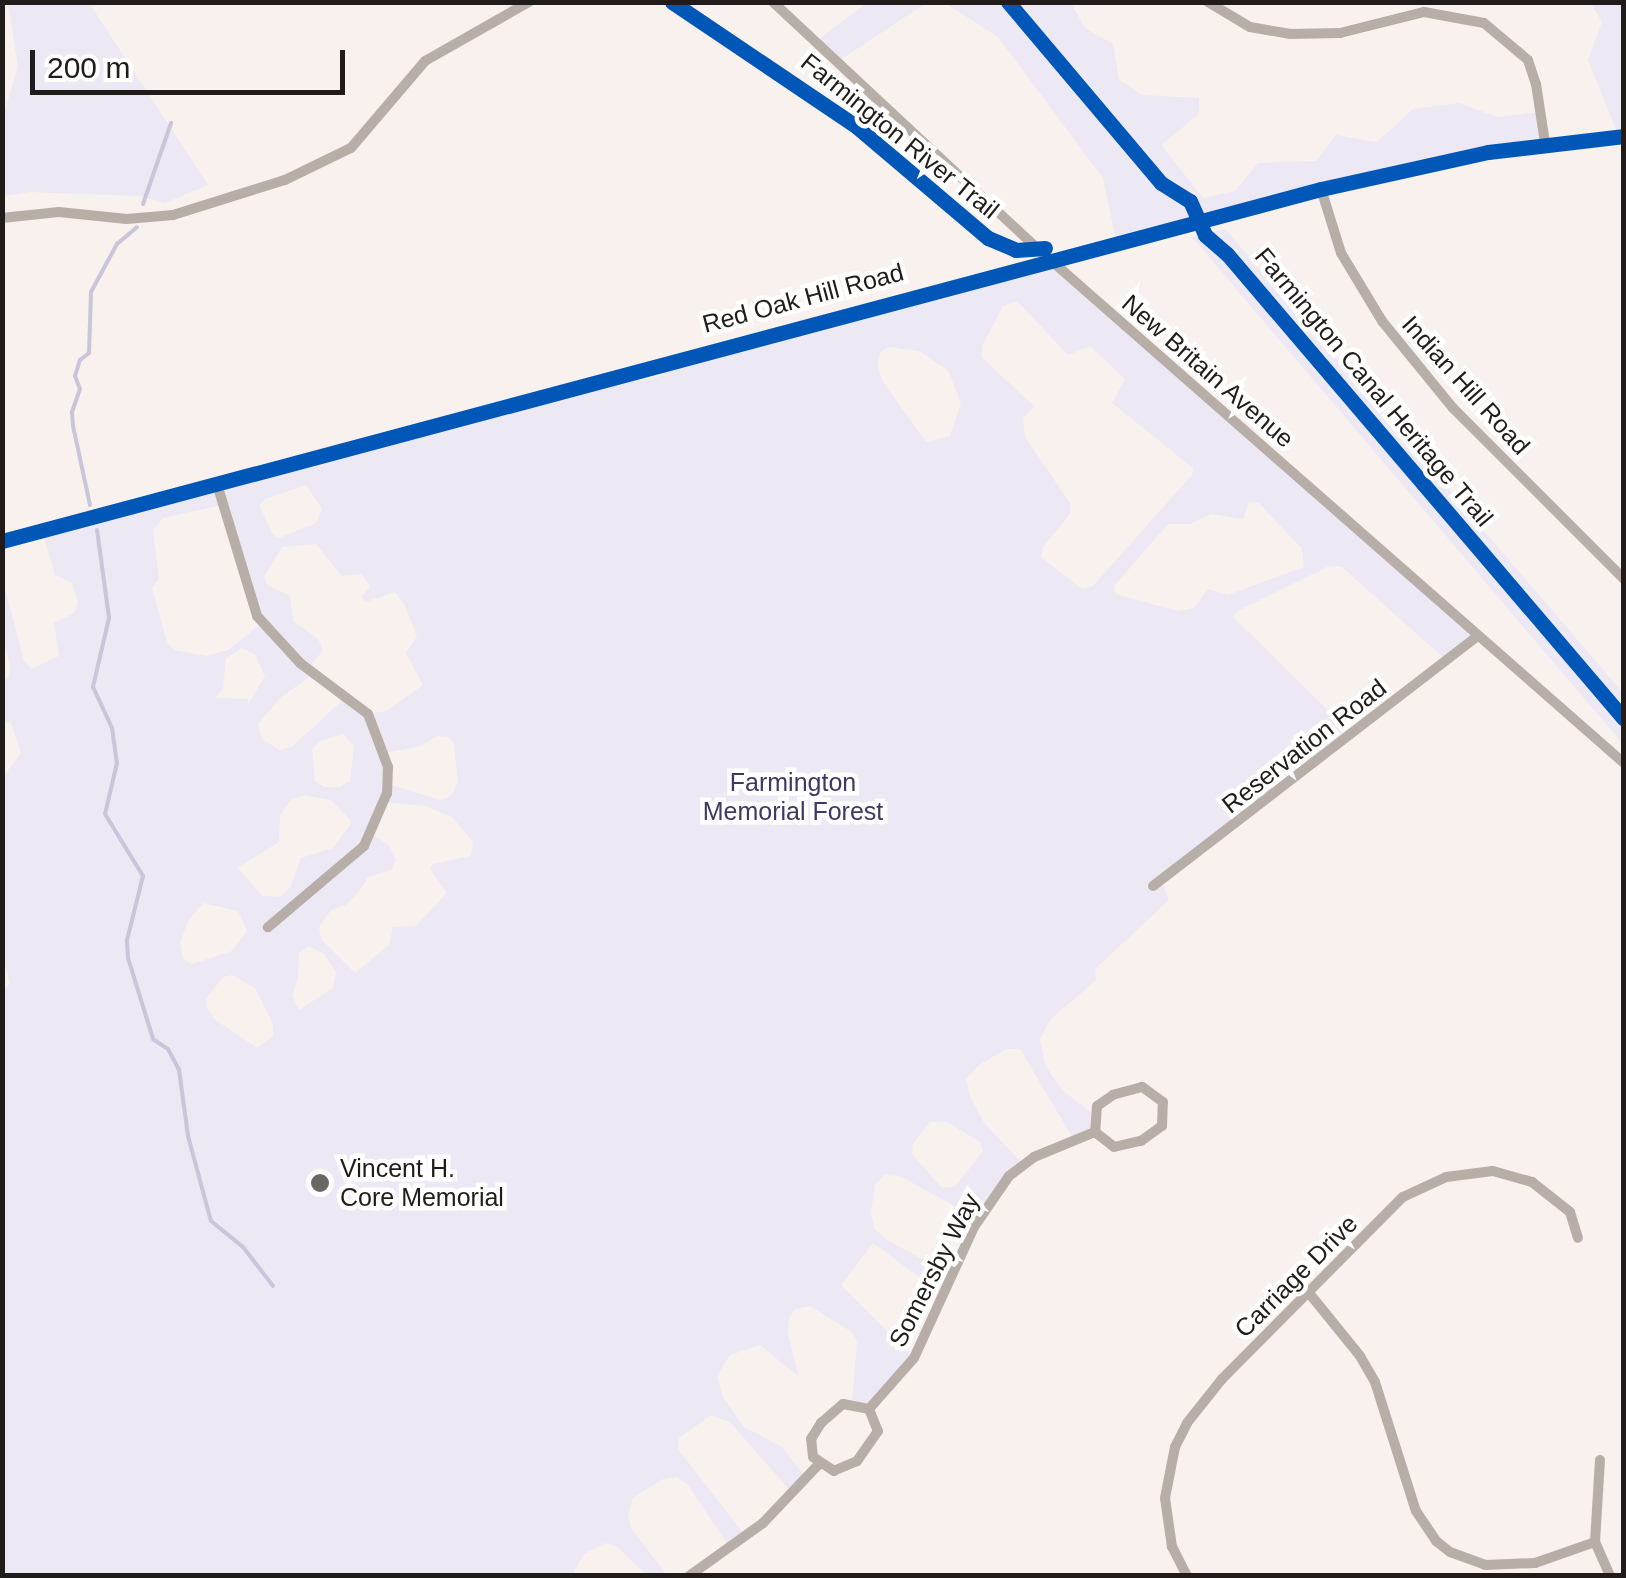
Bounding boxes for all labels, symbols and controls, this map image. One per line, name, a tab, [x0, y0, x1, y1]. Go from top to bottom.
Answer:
scale bar	[35, 30, 350, 92]
street label: Farmington River Trail	[795, 47, 1005, 225]
text: 200 m	[47, 51, 130, 84]
street label: Farmington Canal Heritage Trail	[1248, 241, 1500, 533]
street label: Red Oak Hill Road	[699, 257, 907, 339]
street label: New Britain Avenue	[1115, 288, 1301, 454]
street label: Indian Hill Road	[1396, 309, 1536, 461]
street label: Reservation Road	[1216, 673, 1392, 819]
park label: Farmington Memorial Forest	[703, 768, 883, 827]
place label: Vincent H. Core Memorial	[340, 1154, 504, 1213]
marker: Vincent H. Core Memorial	[309, 1172, 331, 1194]
street label: Somersby Way	[882, 1188, 986, 1352]
street label: Carriage Drive	[1228, 1208, 1364, 1344]

